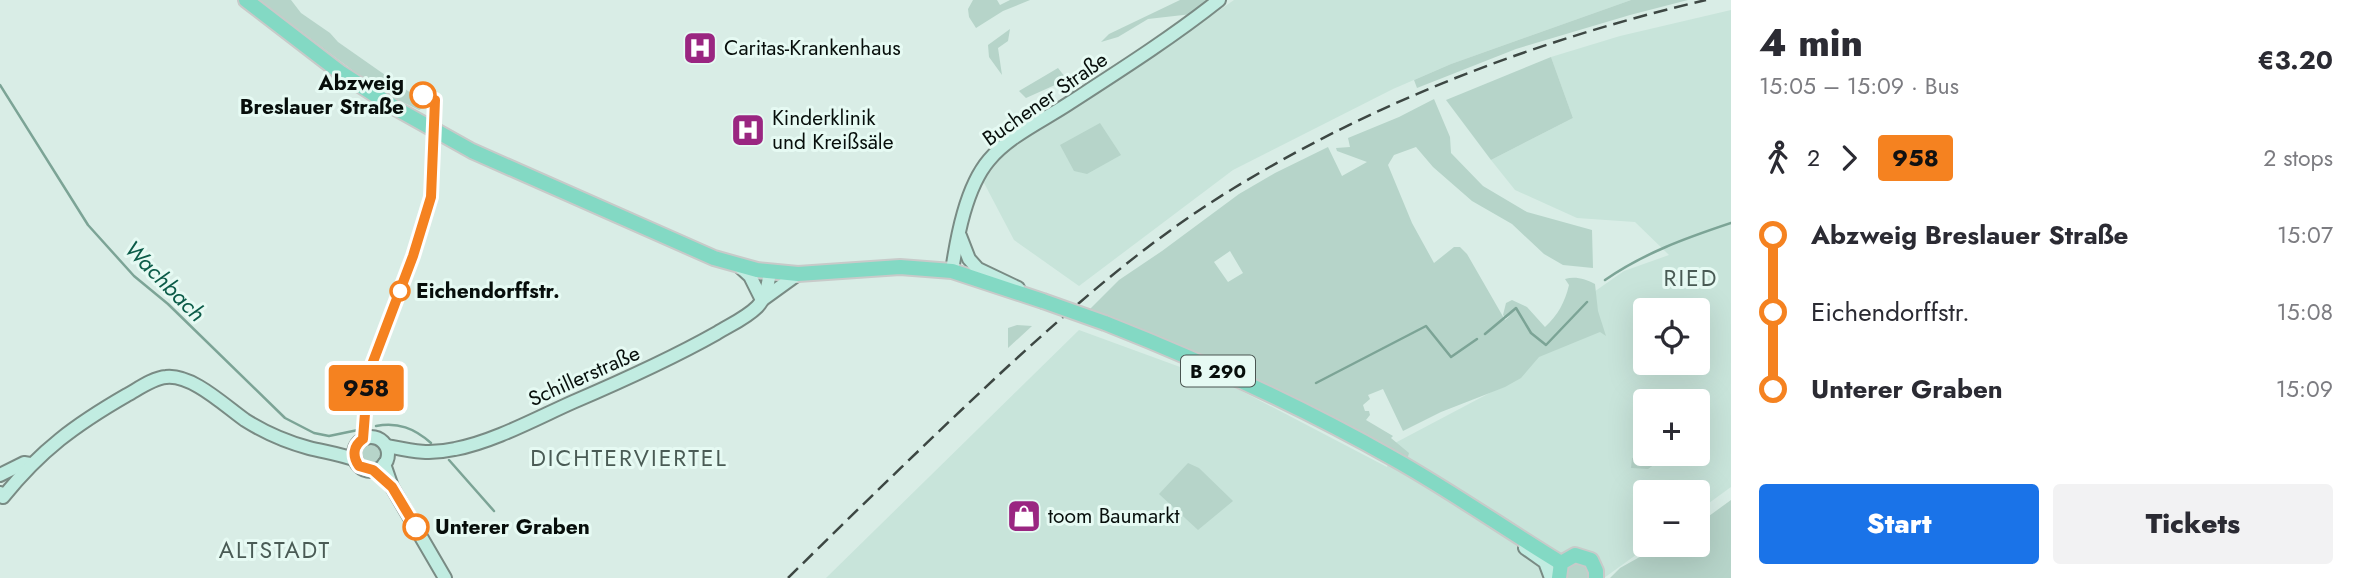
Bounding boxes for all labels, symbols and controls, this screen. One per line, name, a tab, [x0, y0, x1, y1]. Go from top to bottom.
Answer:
text: 4 min	[1759, 15, 1863, 70]
hospital icon: Caritas-Krankenhaus	[681, 29, 719, 67]
place label: Caritas-Krankenhaus	[724, 33, 901, 63]
text: €3.20	[2258, 41, 2333, 79]
street label: Buchener Straße	[976, 45, 1114, 153]
place label: Abzweig Breslauer Straße	[240, 68, 404, 122]
text: 15:05 – 15:09 · Bus	[1759, 69, 1959, 103]
marker: Abzweig Breslauer Straße	[410, 82, 436, 108]
place label: Kinderklinik und Kreißsäle	[772, 103, 894, 157]
hospital icon: Kinderklinik und Kreißsäle	[729, 111, 767, 149]
icon: walk	[1759, 139, 1797, 177]
icon: forward	[1830, 139, 1868, 177]
text: 958	[1892, 140, 1939, 175]
text: 2	[1807, 141, 1820, 175]
text: 2 stops	[2263, 141, 2333, 175]
text: Abzweig Breslauer Straße	[1811, 216, 2128, 254]
text: 15:07	[2277, 218, 2333, 252]
water label: Wachbach	[117, 233, 213, 329]
district label: RIED	[1664, 261, 1718, 295]
place label: Eichendorffstr.	[416, 276, 560, 306]
marker: Eichendorffstr.	[390, 281, 410, 301]
text: Eichendorffstr.	[1811, 293, 1970, 331]
text: 15:08	[2276, 295, 2333, 329]
map controls	[1633, 298, 1710, 557]
button: locate	[1633, 298, 1710, 375]
street label: Schillerstraße	[523, 338, 645, 414]
road number: B 290	[1181, 356, 1255, 386]
line badge: 958	[326, 365, 406, 411]
text: 958	[343, 370, 389, 405]
text: Unterer Graben	[1811, 370, 2003, 408]
text: 15:09	[2276, 372, 2333, 406]
button: +	[1633, 389, 1710, 466]
district label: DICHTERVIERTEL	[530, 441, 728, 475]
button: −	[1633, 480, 1710, 557]
button: Start	[1759, 484, 2039, 564]
button: Tickets	[2053, 484, 2333, 564]
shop icon: toom Baumarkt	[1005, 497, 1043, 535]
place label: toom Baumarkt	[1048, 501, 1179, 531]
place label: Unterer Graben	[435, 512, 590, 542]
marker: Unterer Graben	[403, 514, 429, 540]
district label: ALTSTADT	[219, 533, 331, 567]

